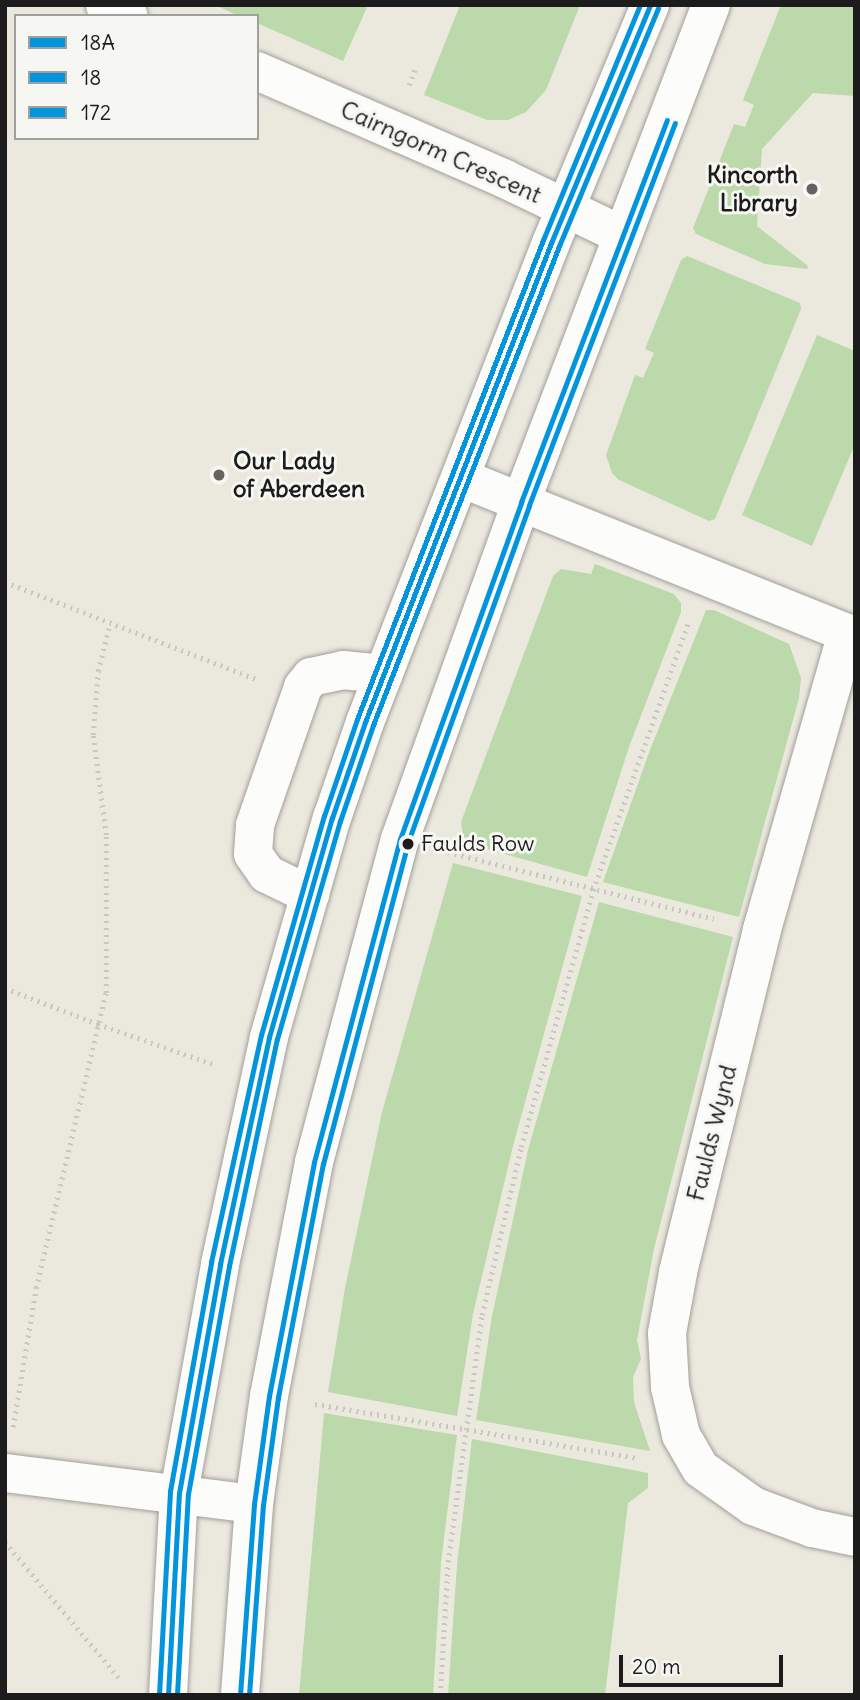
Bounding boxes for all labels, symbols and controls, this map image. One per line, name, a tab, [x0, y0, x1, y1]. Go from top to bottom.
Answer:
legend	[14, 14, 259, 140]
text: 18A	[81, 29, 115, 56]
text: 18	[81, 64, 101, 91]
street label: Cairngorm Crescent	[336, 95, 546, 209]
text: 172	[81, 99, 111, 126]
place label: Kincorth Library	[707, 161, 798, 217]
marker: Kincorth Library	[804, 181, 820, 197]
place label: Our Lady of Aberdeen	[233, 447, 365, 503]
marker: Our Lady of Aberdeen	[211, 467, 227, 483]
place label: Faulds Row	[421, 831, 534, 857]
marker: Faulds Row	[401, 837, 415, 851]
street label: Faulds Wynd	[681, 1062, 743, 1204]
scale bar	[622, 1640, 786, 1684]
text: 20 m	[632, 1653, 681, 1680]

